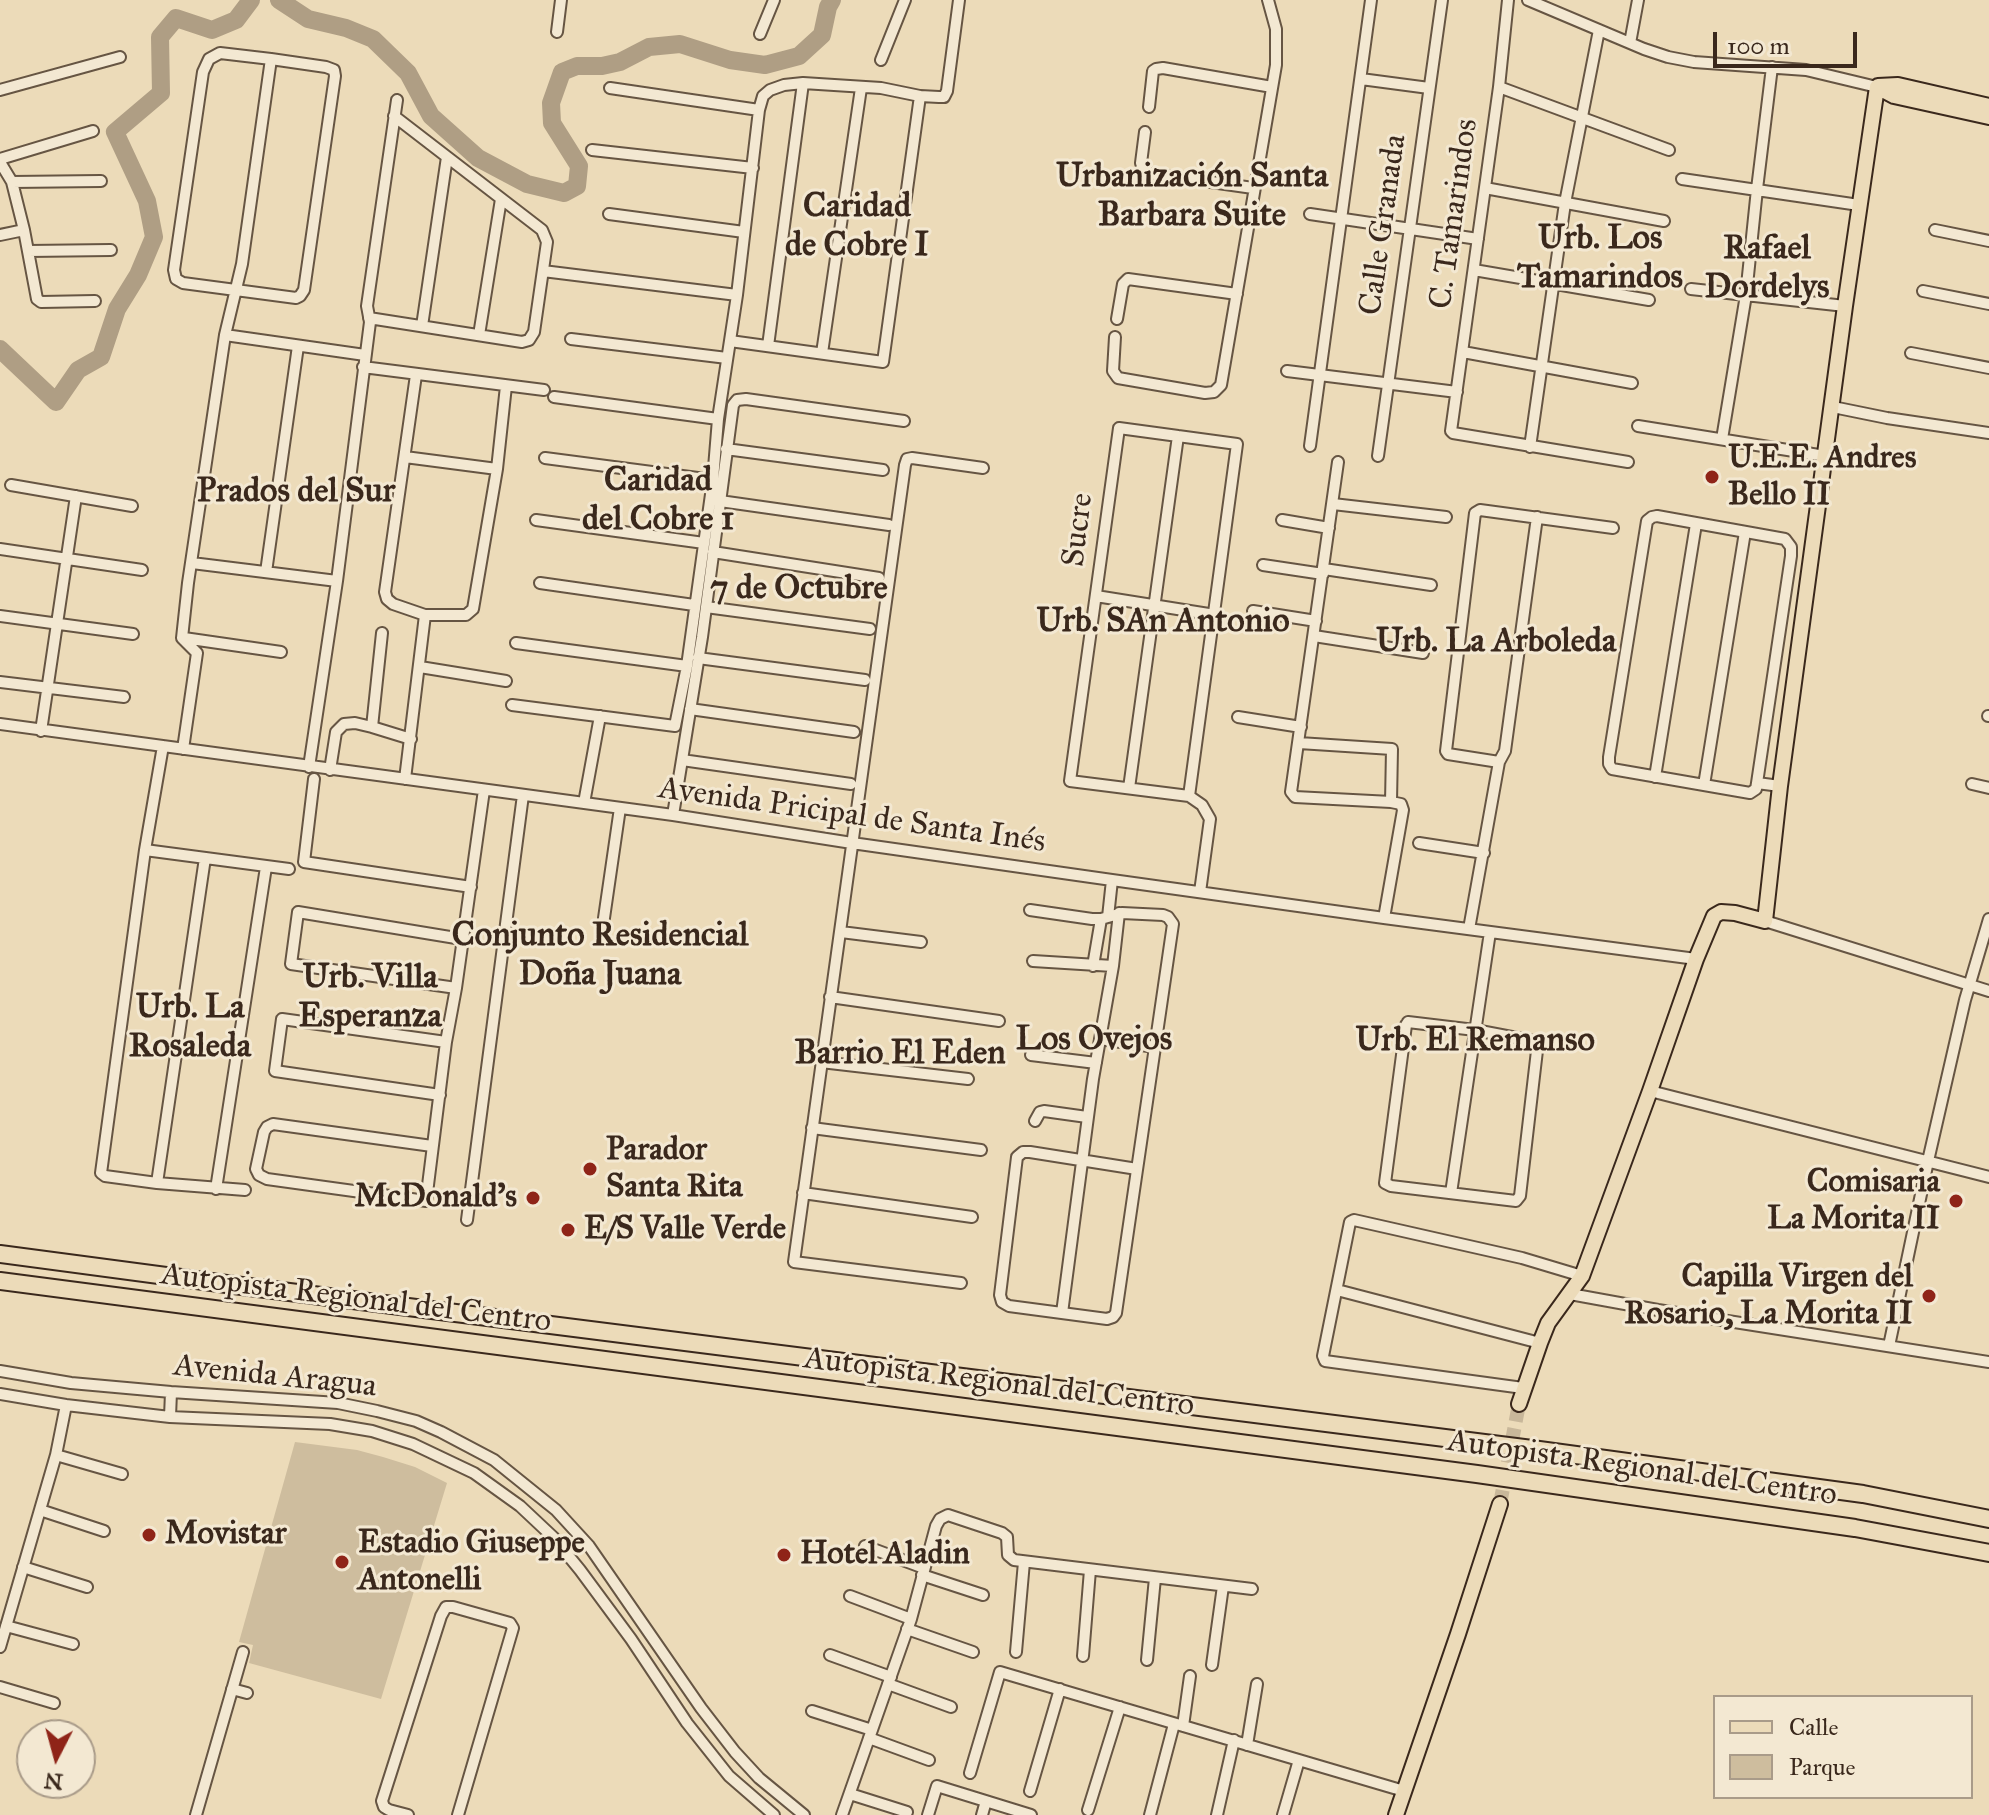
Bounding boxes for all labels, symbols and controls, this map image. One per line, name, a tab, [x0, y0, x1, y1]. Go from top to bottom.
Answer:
scale bar	[1717, 16, 1861, 66]
text: 100 m	[1727, 31, 1790, 61]
street label: C. Tamarindos	[1423, 117, 1487, 311]
street label: Calle Granada	[1352, 132, 1416, 318]
district label: Urbanización Santa Barbara Suite	[1056, 158, 1328, 238]
district label: Caridad de Cobre I	[785, 188, 929, 268]
district label: Urb. Los Tamarindos	[1517, 220, 1683, 300]
district label: Rafael Dordelys	[1705, 230, 1829, 310]
place label: U.E.E. Andres Bello II	[1728, 440, 1916, 515]
district label: Caridad del Cobre 1	[582, 462, 734, 542]
marker: U.E.E. Andres Bello II	[1703, 468, 1721, 486]
district label: Prados del Sur	[197, 473, 395, 513]
street label: Sucre	[1055, 491, 1103, 569]
district label: 7 de Octubre	[710, 570, 888, 610]
district label: Urb. SAn Antonio	[1036, 603, 1290, 643]
district label: Urb. La Arboleda	[1376, 623, 1616, 663]
street label: Avenida Pricipal de Santa Inés	[656, 770, 1048, 862]
district label: Conjunto Residencial Doña Juana	[452, 917, 748, 996]
district label: Urb. Villa Esperanza	[298, 959, 442, 1038]
district label: Urb. La Rosaleda	[129, 989, 251, 1068]
district label: Los Ovejos	[1016, 1021, 1172, 1061]
district label: Urb. El Remanso	[1355, 1022, 1595, 1062]
district label: Barrio El Eden	[794, 1035, 1006, 1075]
place label: Parador Santa Rita	[606, 1132, 743, 1207]
marker: Parador Santa Rita	[581, 1160, 599, 1178]
place label: Comisaria La Morita II	[1767, 1164, 1940, 1239]
place label: McDonald's	[354, 1179, 517, 1217]
marker: McDonald's	[524, 1189, 542, 1207]
marker: Comisaria La Morita II	[1947, 1192, 1965, 1210]
place label: E/S Valle Verde	[584, 1211, 786, 1249]
marker: E/S Valle Verde	[559, 1221, 577, 1239]
street label: Autopista Regional del Centro	[159, 1256, 553, 1342]
place label: Capilla Virgen del Rosario, La Morita II	[1624, 1259, 1913, 1334]
marker: Capilla Virgen del Rosario, La Morita II	[1920, 1287, 1938, 1305]
street label: Autopista Regional del Centro	[802, 1340, 1196, 1426]
street label: Avenida Aragua	[172, 1347, 378, 1407]
street label: Autopista Regional del Centro	[1445, 1423, 1839, 1515]
place label: Movistar	[165, 1516, 286, 1554]
place label: Estadio Giuseppe Antonelli	[358, 1525, 585, 1600]
marker: Movistar	[140, 1526, 158, 1544]
place label: Hotel Aladin	[800, 1536, 970, 1574]
marker: Hotel Aladin	[775, 1546, 793, 1564]
marker: Estadio Giuseppe Antonelli	[333, 1553, 351, 1571]
legend	[1713, 1695, 1973, 1799]
text: Calle	[1789, 1712, 1838, 1742]
north arrow	[16, 1719, 96, 1799]
text: Parque	[1789, 1752, 1856, 1782]
text: N	[43, 1767, 64, 1796]

